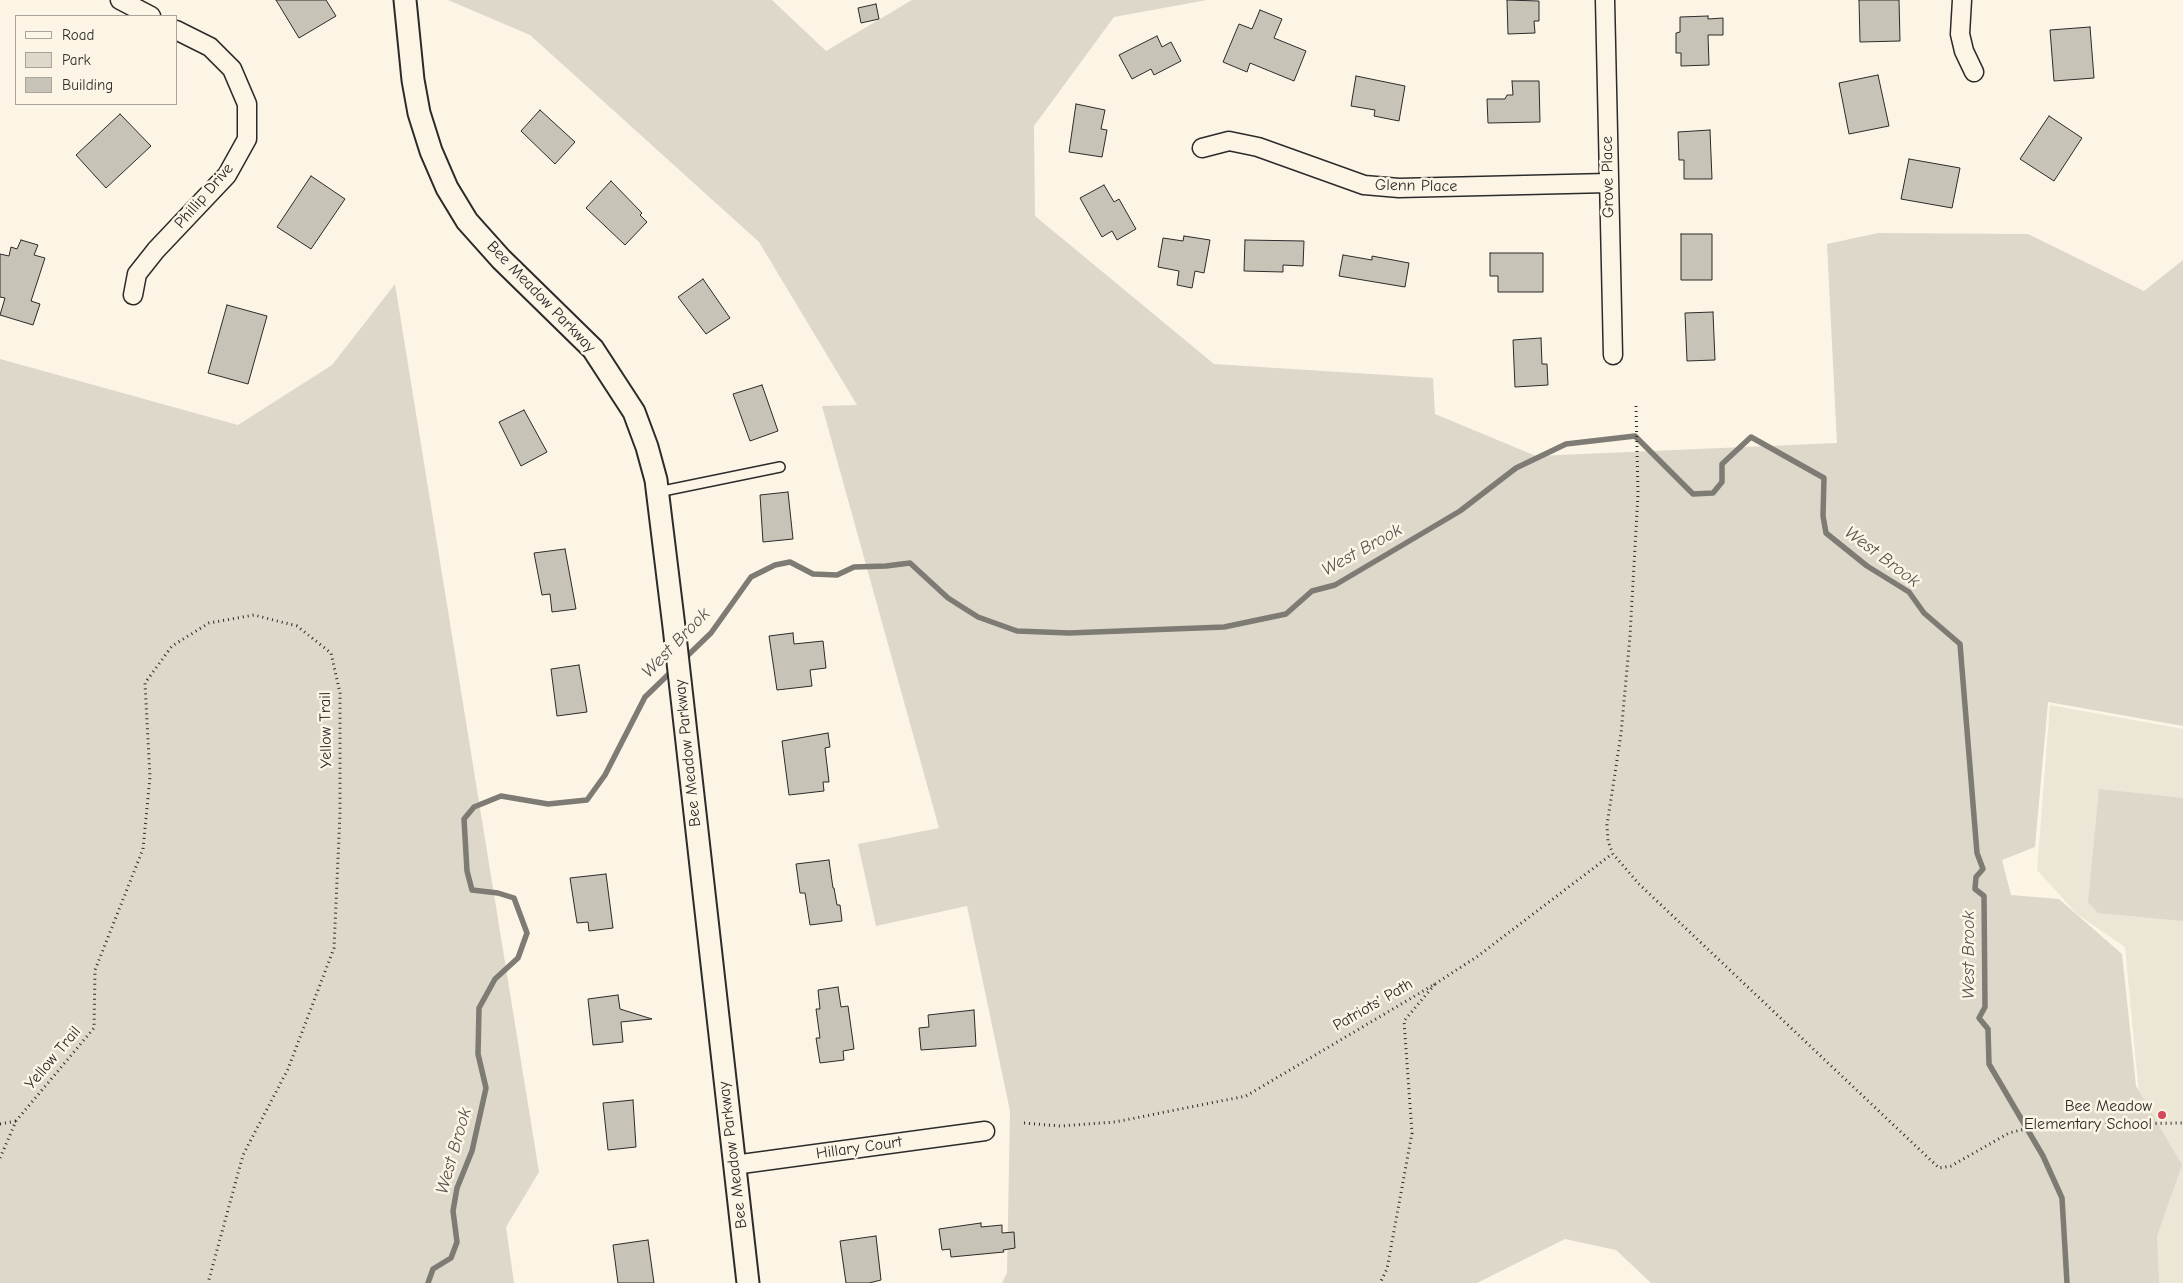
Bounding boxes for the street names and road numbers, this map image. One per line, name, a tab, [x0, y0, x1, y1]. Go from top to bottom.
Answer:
street label: Grove Place	[1598, 136, 1618, 218]
street label: Phillip Drive	[170, 159, 238, 233]
street label: Glenn Place	[1375, 176, 1457, 196]
street label: Bee Meadow Parkway	[483, 237, 599, 357]
street label: Bee Meadow Parkway	[671, 678, 705, 828]
street label: Yellow Trail	[316, 692, 336, 768]
street label: Patriots' Path	[1330, 974, 1416, 1036]
street label: Yellow Trail	[21, 1022, 85, 1094]
street label: Bee Meadow Parkway	[714, 1080, 752, 1230]
street label: Hillary Court	[815, 1132, 903, 1164]

